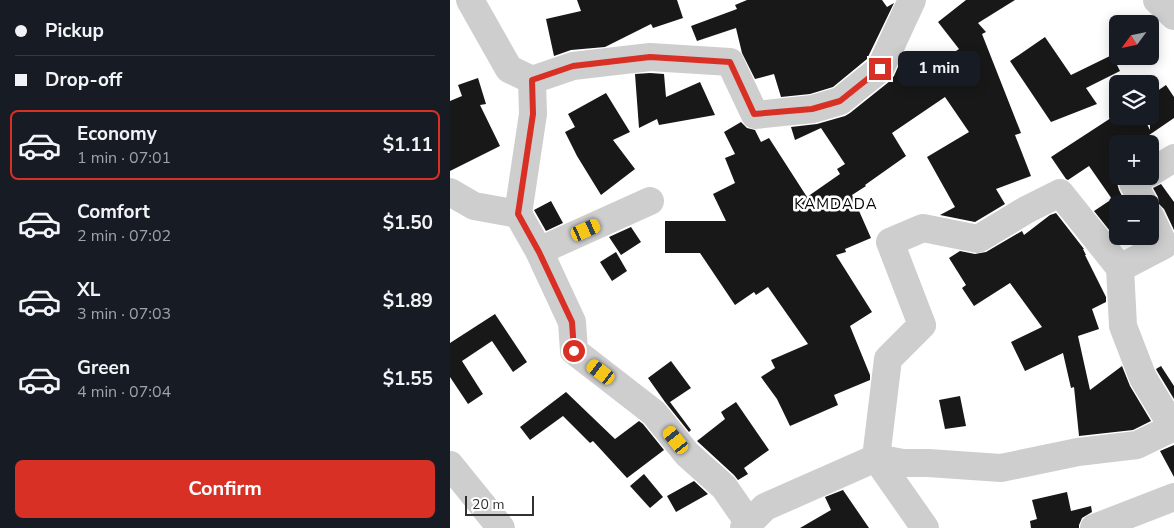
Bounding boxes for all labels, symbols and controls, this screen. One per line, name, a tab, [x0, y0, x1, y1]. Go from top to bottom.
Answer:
north arrow	[1109, 15, 1159, 65]
map controls	[1109, 15, 1159, 245]
text: Pickup	[45, 18, 104, 44]
callout: 1 min	[898, 52, 980, 86]
text: 1 min	[918, 57, 960, 79]
route end	[869, 58, 891, 80]
text: Drop-off	[45, 67, 122, 93]
button: layers	[1109, 75, 1159, 125]
text: Economy	[77, 121, 157, 147]
icon: car	[17, 123, 62, 168]
text: $1.11	[383, 132, 433, 158]
button: +	[1109, 135, 1159, 185]
text: 1 min · 07:01	[77, 147, 171, 169]
district label: KAMDADA	[794, 194, 878, 214]
button: −	[1109, 195, 1159, 245]
text: Comfort	[77, 199, 150, 225]
icon: car	[17, 201, 62, 246]
text: $1.50	[383, 210, 433, 236]
car	[569, 217, 602, 243]
text: 2 min · 07:02	[77, 225, 171, 247]
text: XL	[77, 277, 100, 303]
icon: car	[17, 279, 62, 324]
text: $1.89	[383, 288, 433, 314]
text: 3 min · 07:03	[77, 303, 171, 325]
route start	[563, 340, 585, 362]
text: Green	[77, 355, 130, 381]
icon: car	[17, 357, 62, 402]
car	[584, 357, 617, 387]
text: $1.55	[383, 366, 433, 392]
text: 4 min · 07:04	[77, 381, 171, 403]
car	[660, 424, 691, 456]
button: Confirm	[15, 460, 435, 518]
scale bar	[465, 493, 534, 516]
text: 20 m	[472, 495, 504, 514]

